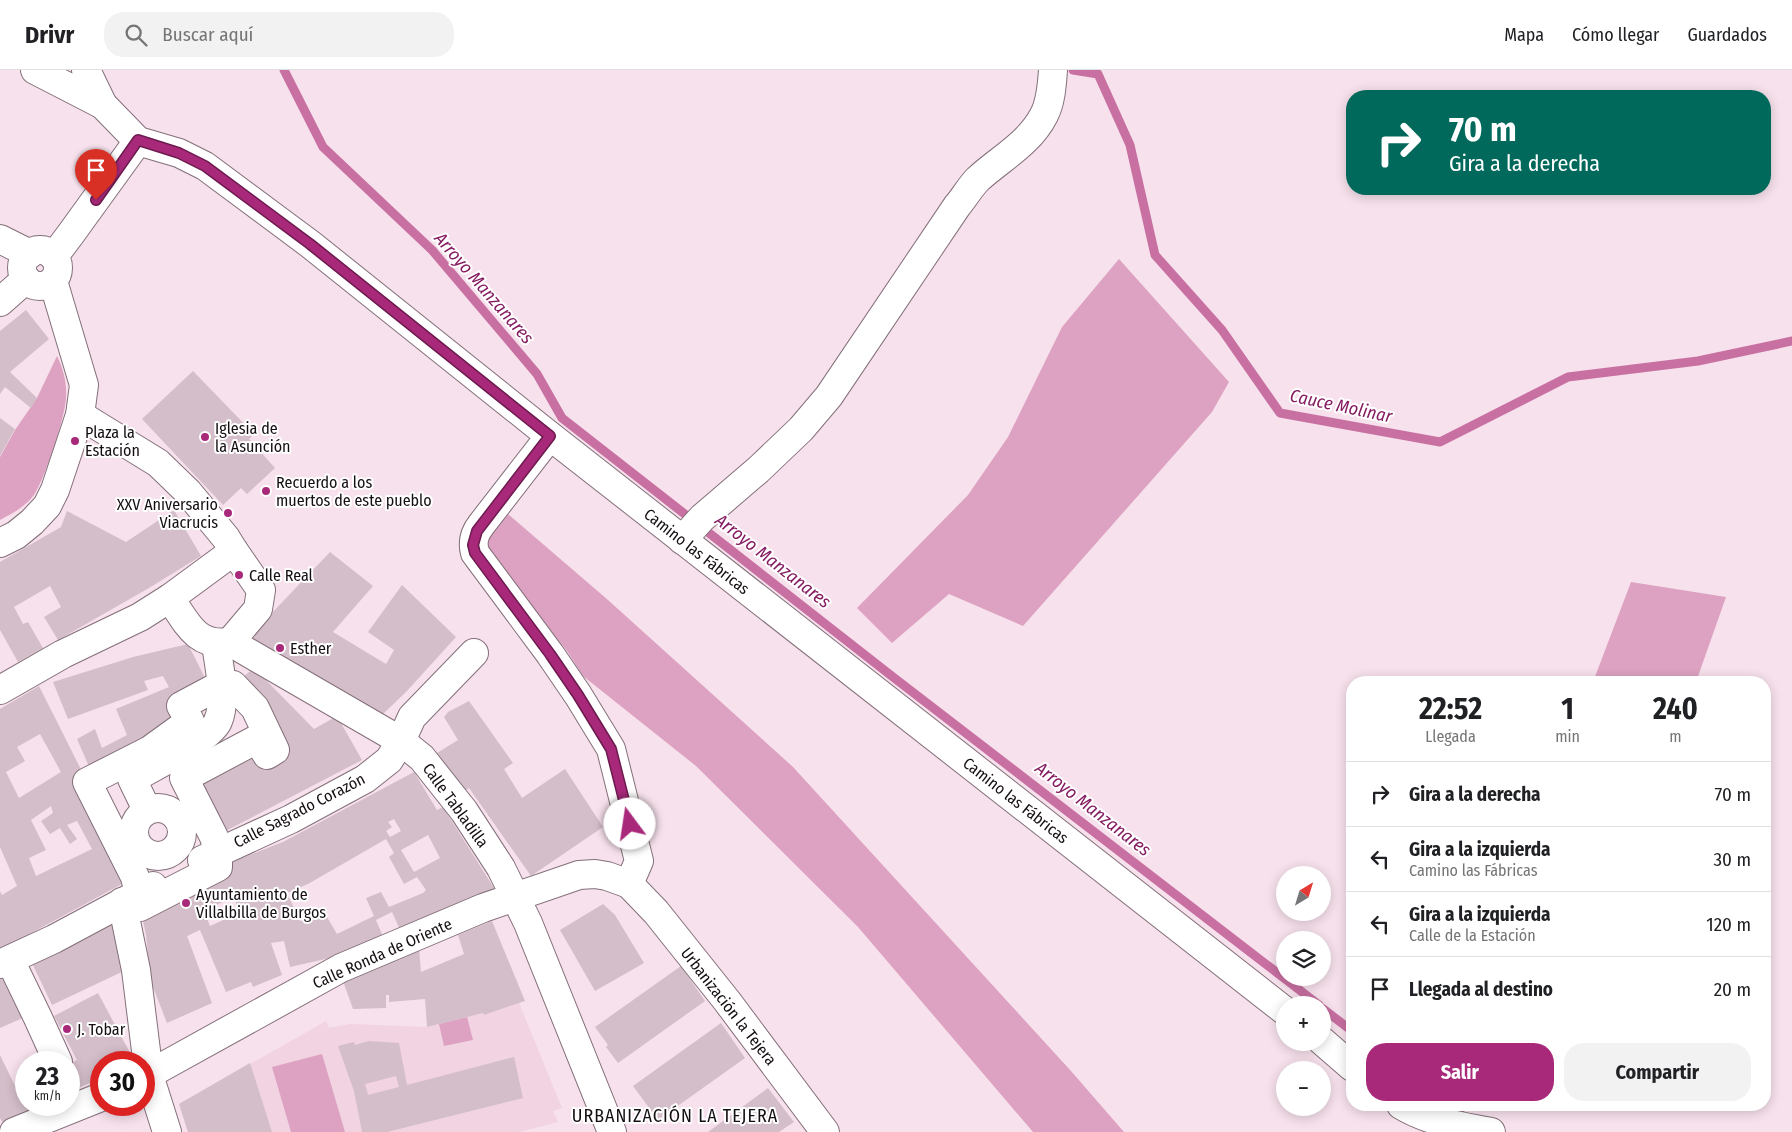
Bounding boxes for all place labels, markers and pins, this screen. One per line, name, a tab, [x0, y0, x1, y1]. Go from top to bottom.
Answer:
pin	[75, 149, 117, 200]
place label: Iglesia de la Asunción	[215, 419, 291, 456]
place label: Plaza la Estación	[85, 423, 140, 460]
marker: Iglesia de la Asunción	[199, 431, 211, 443]
marker: Plaza la Estación	[69, 435, 81, 447]
place label: Recuerdo a los muertos de este pueblo	[276, 473, 432, 510]
marker: Recuerdo a los muertos de este pueblo	[260, 485, 272, 497]
place label: XXV Aniversario Viacrucis	[117, 495, 218, 532]
marker: XXV Aniversario Viacrucis	[222, 507, 234, 519]
place label: Calle Real	[249, 566, 313, 585]
marker: Calle Real	[233, 569, 245, 581]
place label: Esther	[290, 639, 332, 658]
marker: Esther	[274, 642, 286, 654]
place label: Ayuntamiento de Villalbilla de Burgos	[196, 885, 326, 922]
marker: Ayuntamiento de Villalbilla de Burgos	[180, 897, 192, 909]
place label: J. Tobar	[77, 1020, 126, 1039]
marker: J. Tobar	[61, 1023, 73, 1035]

